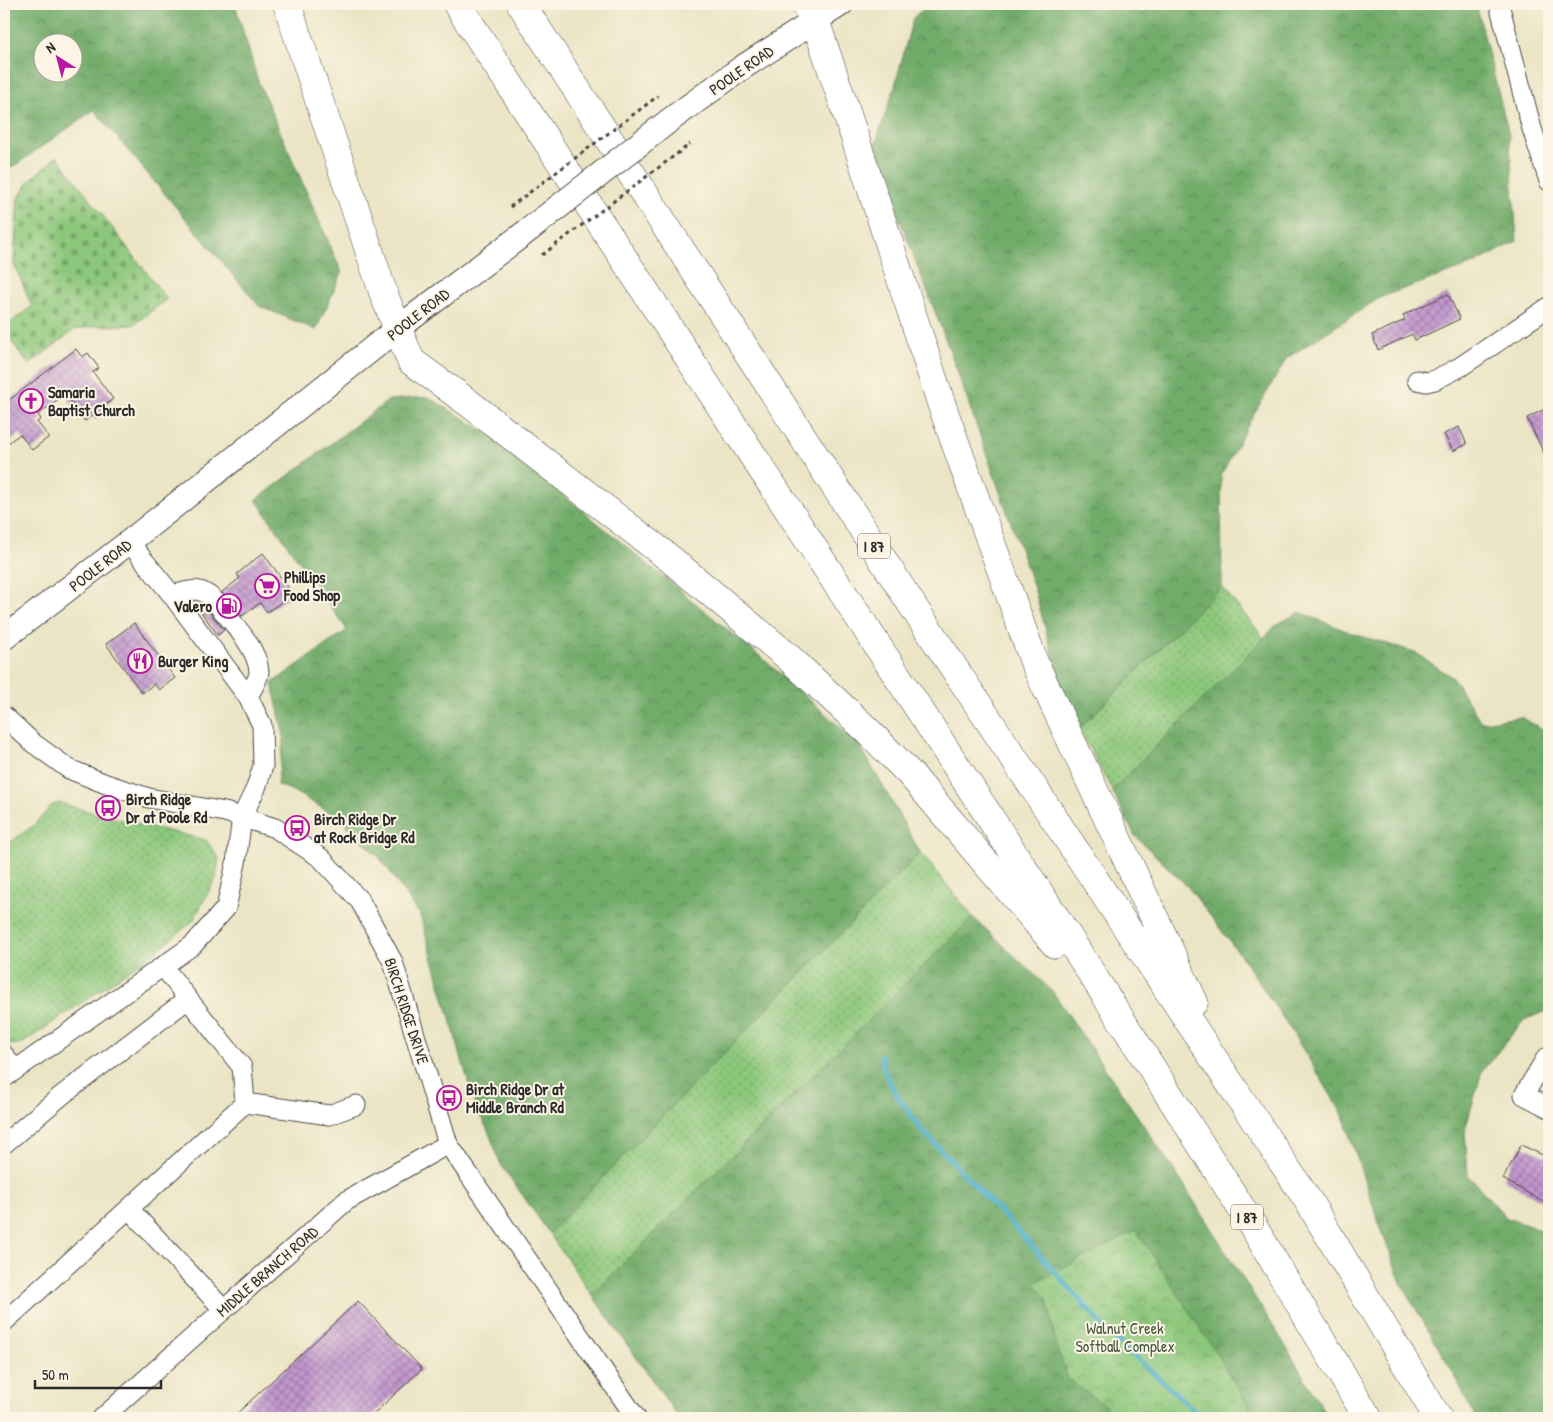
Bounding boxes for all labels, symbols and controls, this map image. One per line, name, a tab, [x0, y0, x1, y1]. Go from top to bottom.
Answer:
north arrow	[32, 32, 82, 82]
text: N	[41, 37, 59, 57]
street label: POOLE ROAD	[704, 40, 778, 100]
street label: POOLE ROAD	[382, 282, 454, 345]
place label: Samaria Baptist Church	[48, 381, 135, 422]
church icon: Samaria Baptist Church	[18, 388, 44, 414]
street label: POOLE ROAD	[64, 533, 136, 596]
road number: I 87	[858, 534, 890, 558]
place label: Phillips Food Shop	[283, 566, 340, 607]
supermarket icon: Phillips Food Shop	[254, 573, 280, 599]
fuel station icon: Valero	[216, 593, 242, 619]
place label: Valero	[174, 595, 213, 617]
restaurant icon: Burger King	[127, 648, 153, 674]
place label: Burger King	[158, 650, 228, 673]
place label: Birch Ridge Dr at Poole Rd	[126, 788, 208, 828]
bus stop icon: Birch Ridge Dr at Poole Rd	[95, 795, 121, 821]
place label: Birch Ridge Dr at Rock Bridge Rd	[314, 808, 415, 849]
bus stop icon: Birch Ridge Dr at Rock Bridge Rd	[284, 815, 310, 841]
street label: BIRCH RIDGE DRIVE	[379, 955, 435, 1067]
place label: Birch Ridge Dr at Middle Branch Rd	[466, 1078, 565, 1118]
bus stop icon: Birch Ridge Dr at Middle Branch Rd	[436, 1085, 462, 1111]
road number: I 87	[1231, 1204, 1263, 1230]
street label: MIDDLE BRANCH ROAD	[211, 1220, 323, 1321]
park label: Walnut Creek Softball Complex	[1075, 1317, 1175, 1357]
scale bar	[35, 1357, 161, 1389]
text: 50 m	[42, 1364, 69, 1385]

